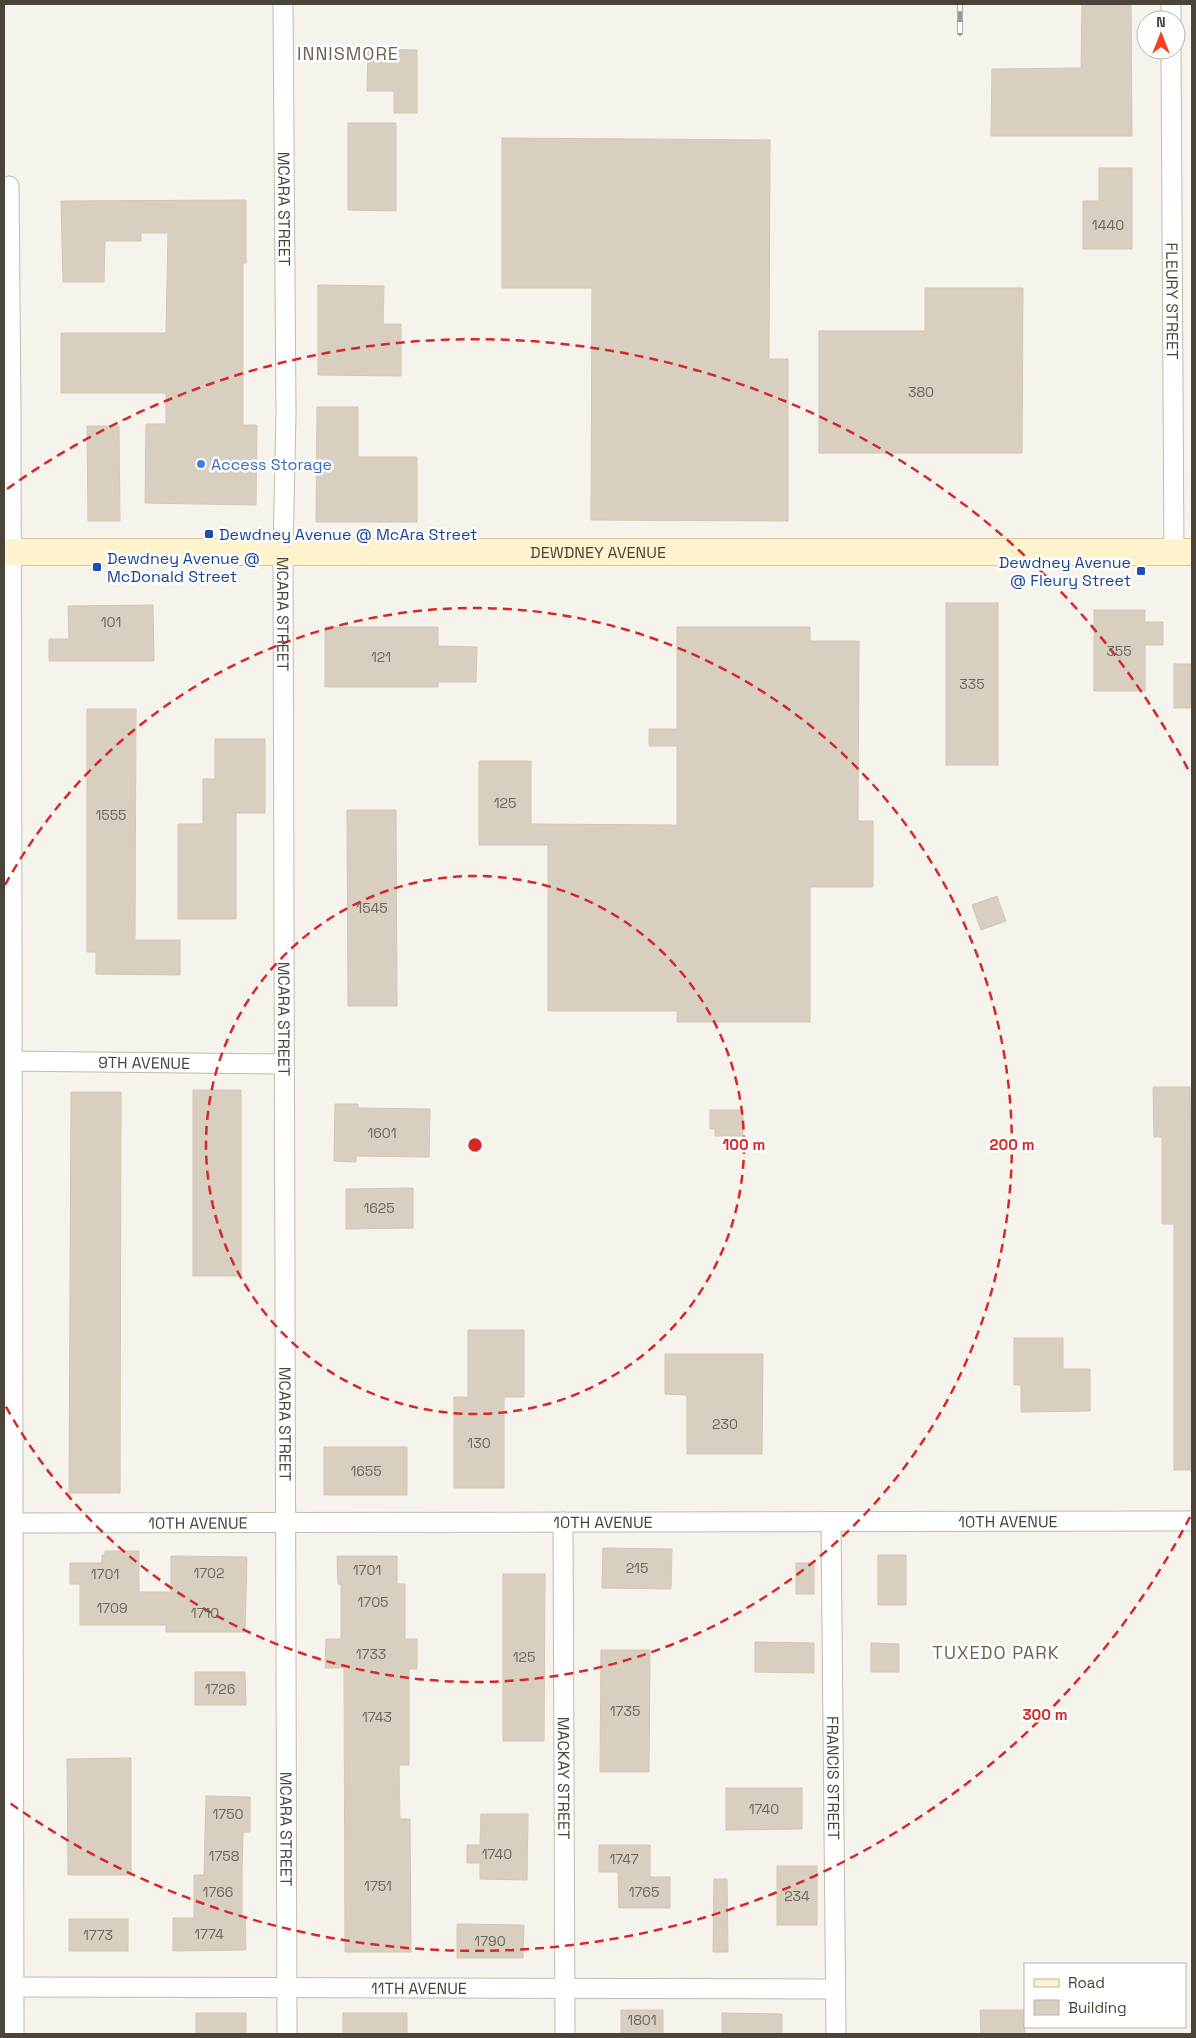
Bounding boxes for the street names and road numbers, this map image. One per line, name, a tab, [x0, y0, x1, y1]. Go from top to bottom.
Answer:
street label: MCARA STREET	[273, 152, 295, 266]
street label: FLEURY STREET	[1161, 242, 1183, 360]
street label: DEWDNEY AVENUE	[530, 542, 666, 563]
street label: MCARA STREET	[272, 557, 293, 671]
street label: MCARA STREET	[273, 962, 294, 1076]
street label: 9TH AVENUE	[98, 1052, 190, 1074]
street label: MCARA STREET	[274, 1367, 296, 1481]
street label: 10TH AVENUE	[958, 1511, 1058, 1532]
street label: 10TH AVENUE	[553, 1512, 653, 1533]
street label: 10TH AVENUE	[148, 1513, 248, 1534]
street label: FRANCIS STREET	[822, 1716, 844, 1840]
street label: MACKAY STREET	[553, 1717, 574, 1839]
street label: MCARA STREET	[275, 1772, 297, 1886]
street label: 11TH AVENUE	[371, 1978, 467, 1999]

